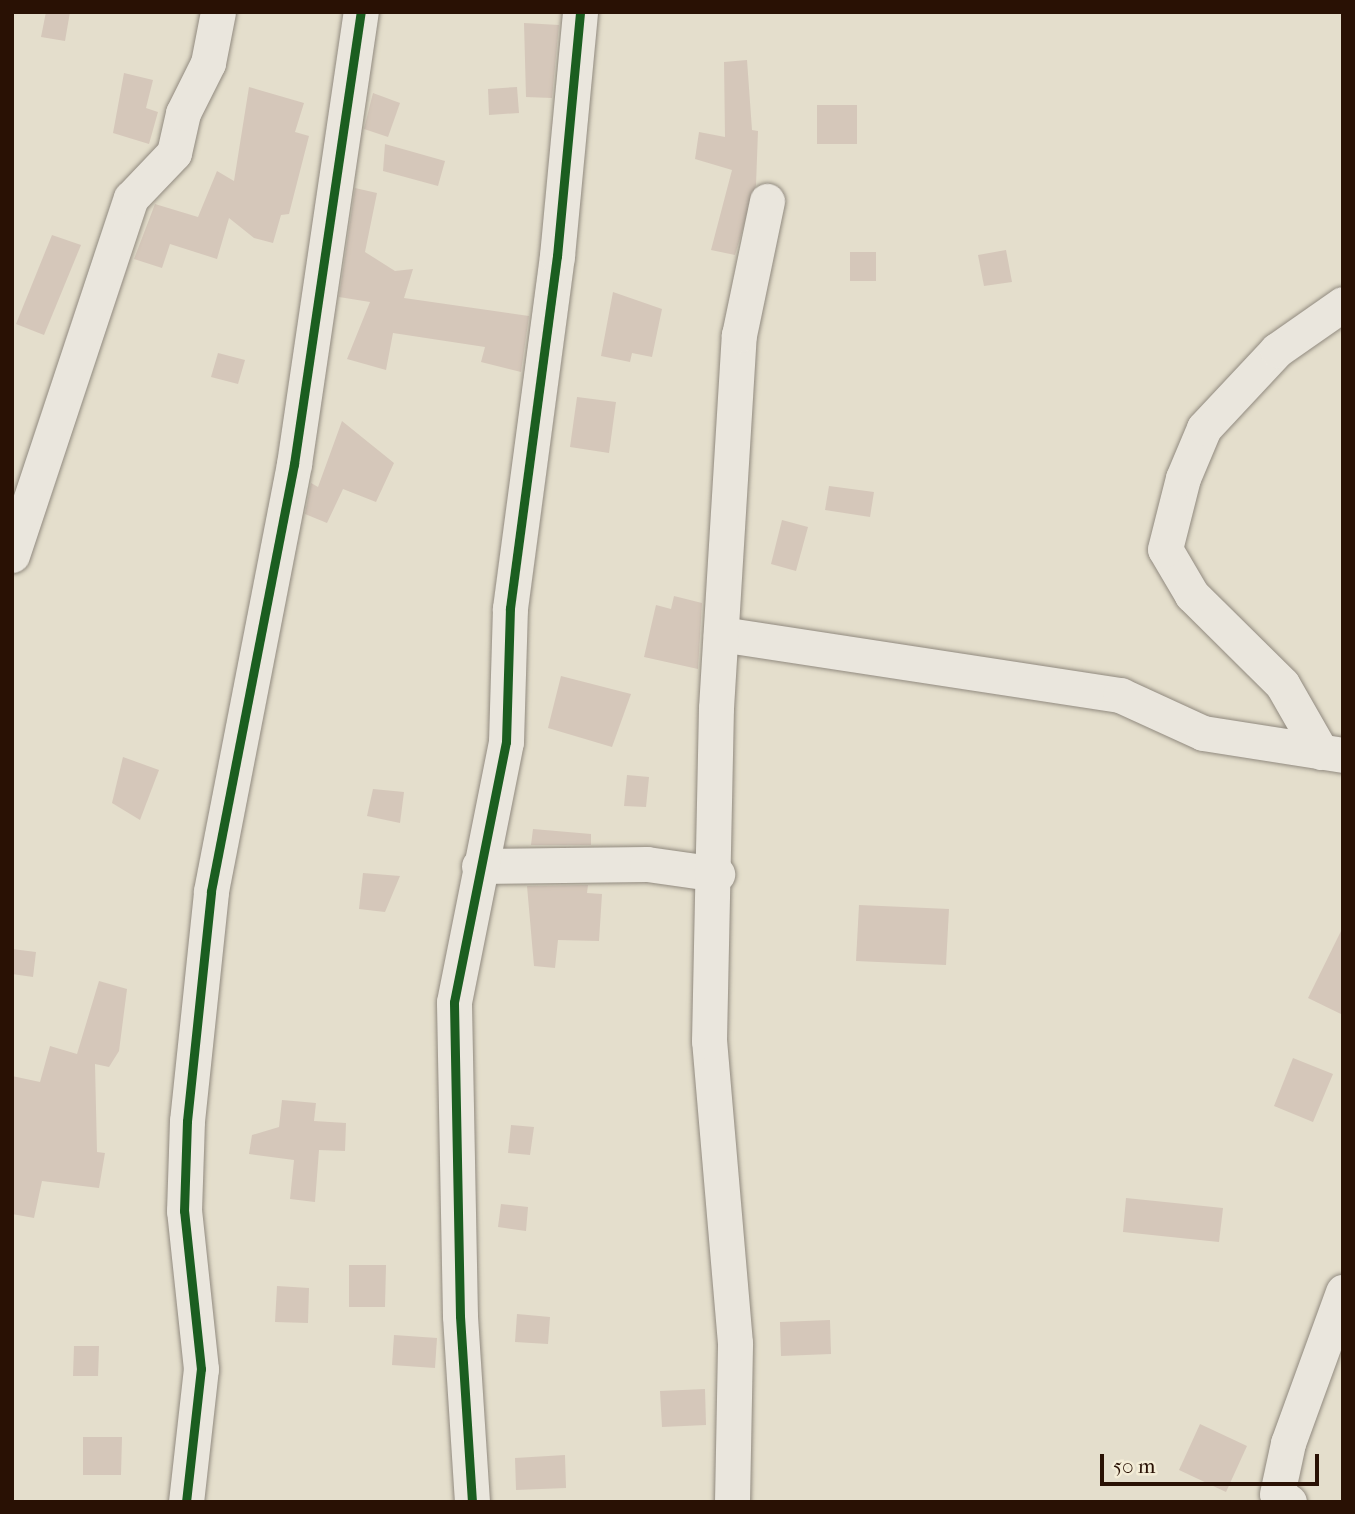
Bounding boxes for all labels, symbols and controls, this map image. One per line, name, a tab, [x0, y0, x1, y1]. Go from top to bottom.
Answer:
scale bar	[1103, 1440, 1322, 1484]
text: 50 m	[1113, 1454, 1156, 1478]

